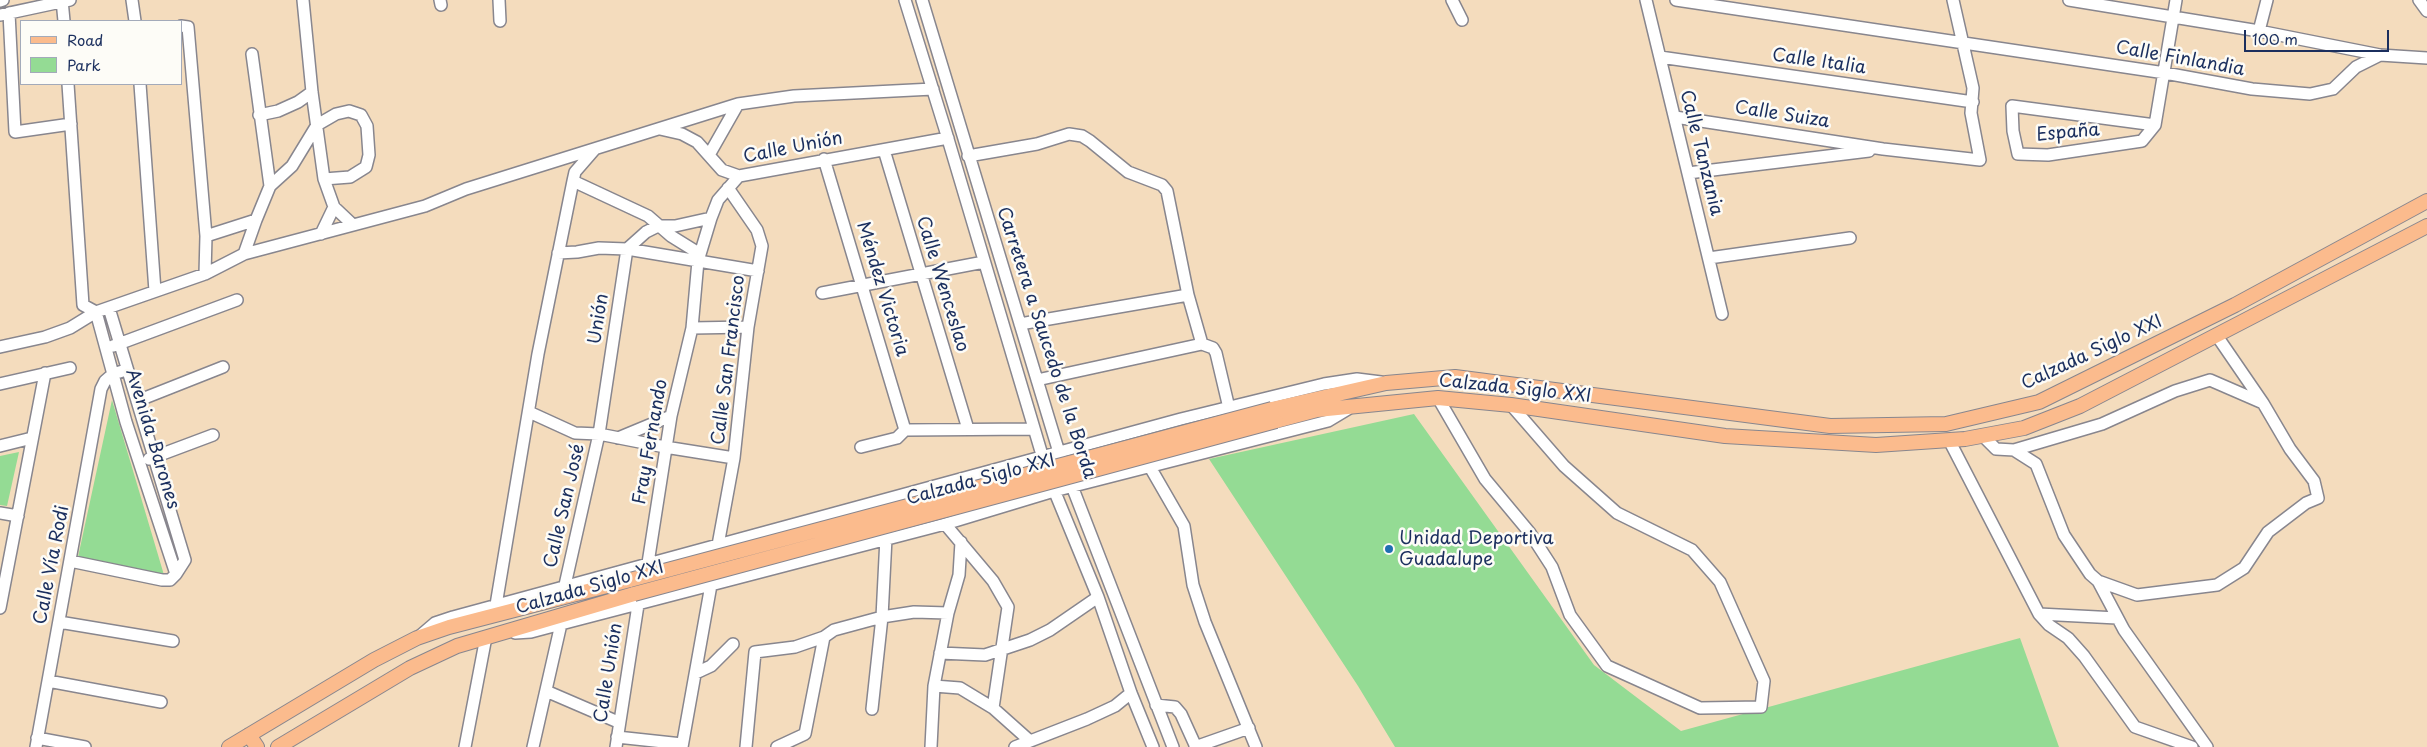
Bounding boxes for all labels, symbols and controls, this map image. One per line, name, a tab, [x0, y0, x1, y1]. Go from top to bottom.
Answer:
legend	[20, 20, 182, 85]
scale bar	[2247, 20, 2392, 52]
text: 100 m	[2252, 27, 2298, 50]
text: Road	[67, 28, 103, 51]
street label: Calle Finlandia	[2114, 37, 2246, 81]
street label: Calle Italia	[1771, 45, 1867, 79]
text: Park	[67, 53, 101, 76]
street label: Calle Tanzania	[1675, 88, 1727, 218]
street label: Calle Suiza	[1733, 97, 1831, 133]
street label: España	[2035, 119, 2101, 147]
street label: Calle Unión	[742, 128, 844, 168]
street label: Carretera a Saucedo de la Borda	[992, 204, 1100, 482]
street label: Calle Wenceslao	[911, 214, 973, 354]
street label: Méndez Victoria	[851, 219, 913, 359]
street label: Calle San Francisco	[708, 274, 750, 446]
street label: Unión	[584, 292, 614, 346]
street label: Calzada Siglo XXI	[2018, 311, 2166, 395]
street label: Avenida Barones	[120, 366, 184, 512]
street label: Calzada Siglo XXI	[1438, 370, 1592, 408]
street label: Fray Fernando	[629, 378, 673, 506]
street label: Calle San José	[540, 442, 590, 570]
street label: Calzada Siglo XXI	[904, 450, 1058, 510]
street label: Calle Vía Rodi	[30, 504, 74, 626]
place label: Unidad Deportiva Guadalupe	[1399, 528, 1554, 570]
marker: Unidad Deportiva Guadalupe	[1383, 543, 1395, 555]
street label: Calzada Siglo XXI	[513, 557, 667, 619]
street label: Calle Unión	[590, 622, 628, 724]

